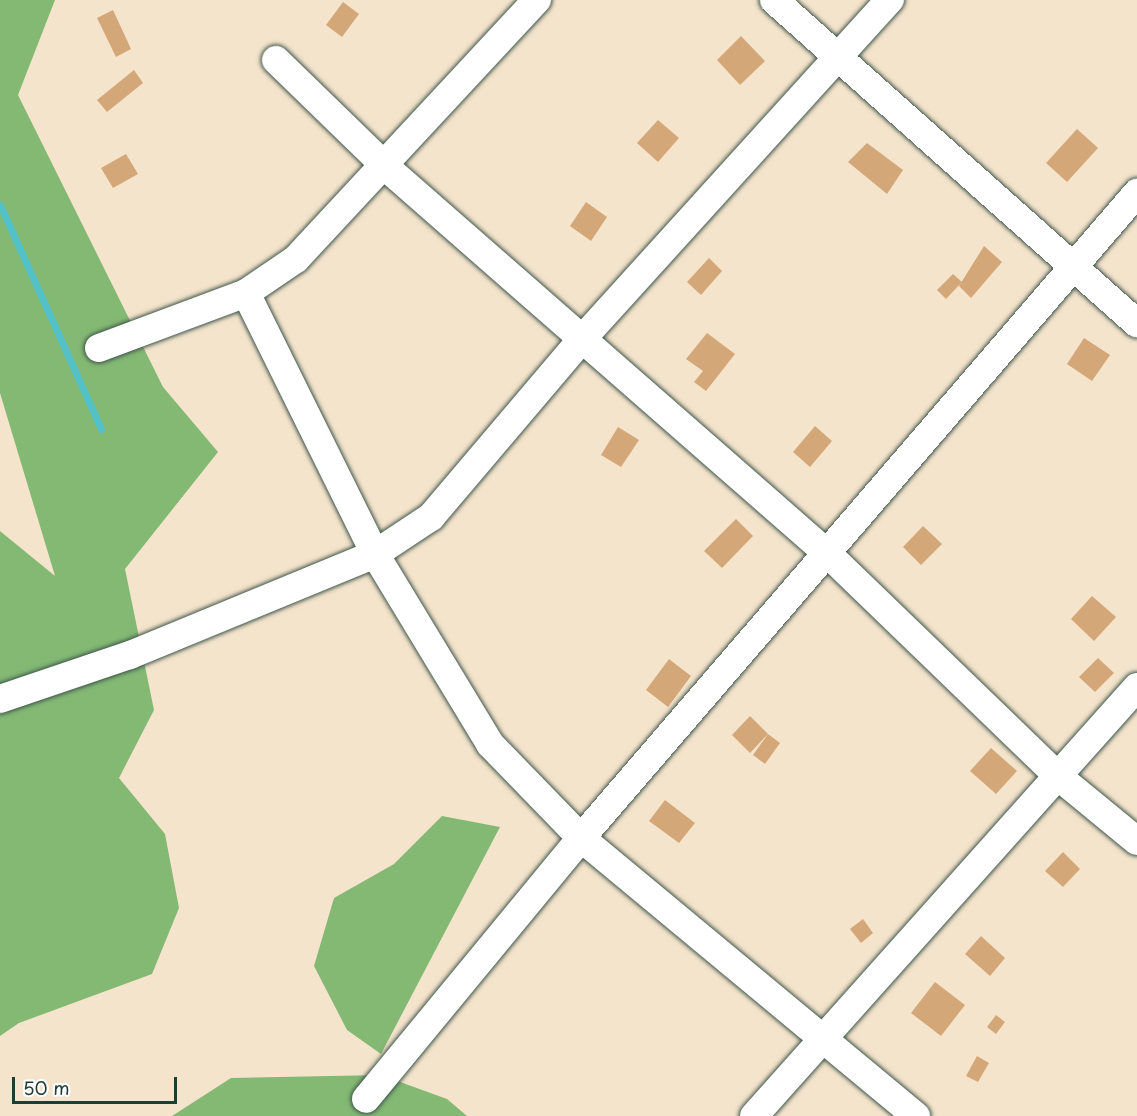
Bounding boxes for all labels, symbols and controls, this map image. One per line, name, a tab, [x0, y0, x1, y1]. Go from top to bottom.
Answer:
scale bar	[15, 1065, 180, 1103]
text: 50 m	[23, 1074, 70, 1101]

